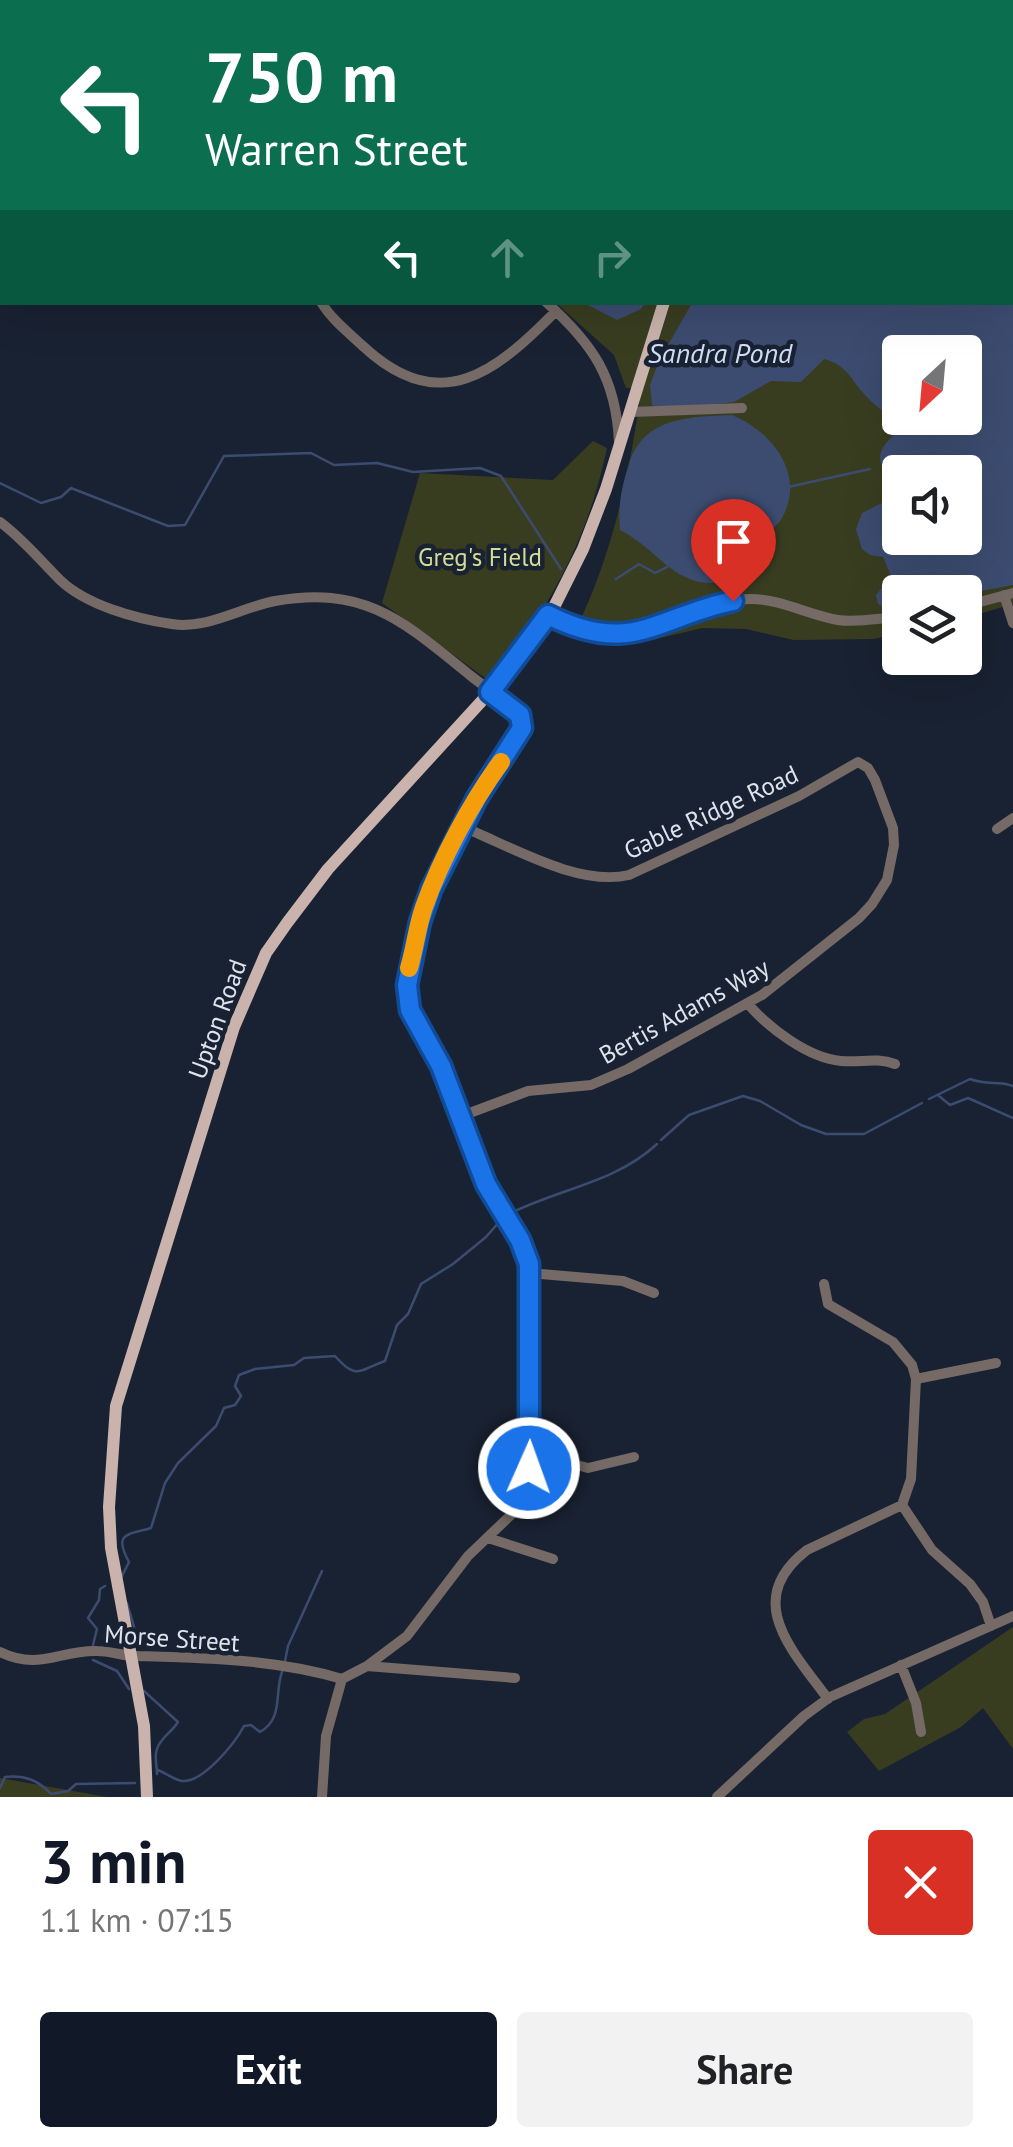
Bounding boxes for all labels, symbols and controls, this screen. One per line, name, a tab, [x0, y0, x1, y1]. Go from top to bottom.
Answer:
text: 750 m	[205, 31, 398, 121]
icon: left	[40, 40, 170, 170]
text: Warren Street	[205, 119, 468, 177]
icon: left	[375, 230, 430, 285]
icon: ahead	[480, 230, 535, 285]
icon: right	[585, 230, 640, 285]
water label: Sandra Pond	[648, 334, 793, 371]
north arrow	[882, 335, 982, 435]
map controls	[882, 335, 982, 675]
button: sound	[882, 455, 982, 555]
pin	[691, 499, 776, 602]
icon: arrive	[706, 514, 761, 569]
park label: Greg's Field	[418, 541, 542, 573]
button: layers	[882, 575, 982, 675]
street label: Gable Ridge Road	[619, 758, 803, 866]
street label: Bertis Adams Way	[593, 951, 775, 1071]
street label: Upton Road	[181, 955, 253, 1083]
position arrow	[477, 1416, 581, 1520]
street label: Morse Street	[103, 1617, 241, 1659]
text: 3 min	[40, 1822, 186, 1900]
button: close	[868, 1830, 973, 1935]
text: 1.1 km · 07:15	[40, 1899, 234, 1941]
button: Exit	[40, 2012, 497, 2127]
button: Share	[517, 2012, 973, 2127]

